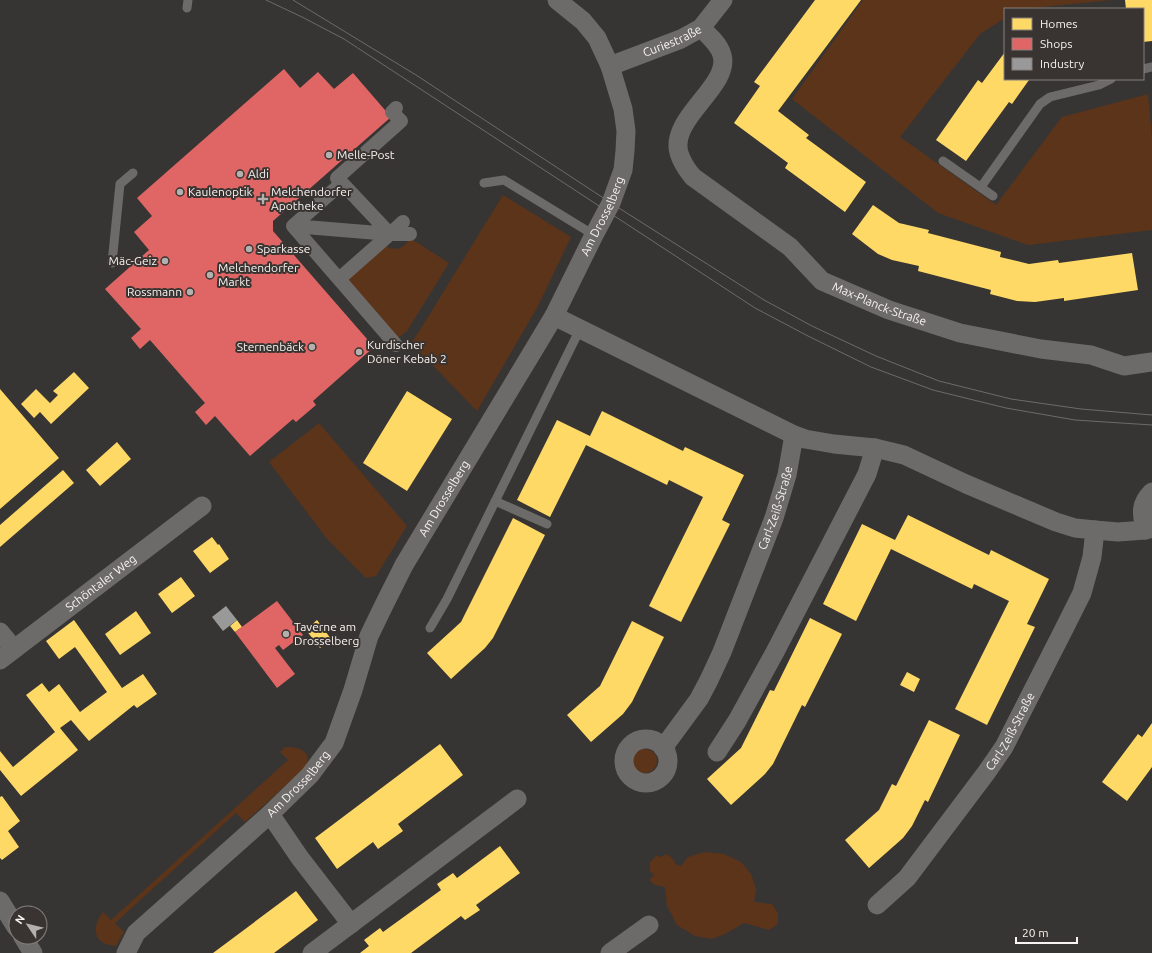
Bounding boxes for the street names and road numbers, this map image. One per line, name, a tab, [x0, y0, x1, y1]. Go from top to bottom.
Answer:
street label: Curiestraße	[641, 22, 704, 59]
street label: Am Drosselberg	[578, 175, 626, 258]
street label: Max-Planck-Straße	[831, 279, 928, 328]
street label: Am Drosselberg	[416, 458, 472, 538]
street label: Carl-Zeiß-Straße	[755, 465, 794, 551]
street label: Schöntaler Weg	[63, 552, 138, 614]
street label: Carl-Zeiß-Straße	[983, 690, 1037, 773]
street label: Am Drosselberg	[264, 748, 332, 820]

